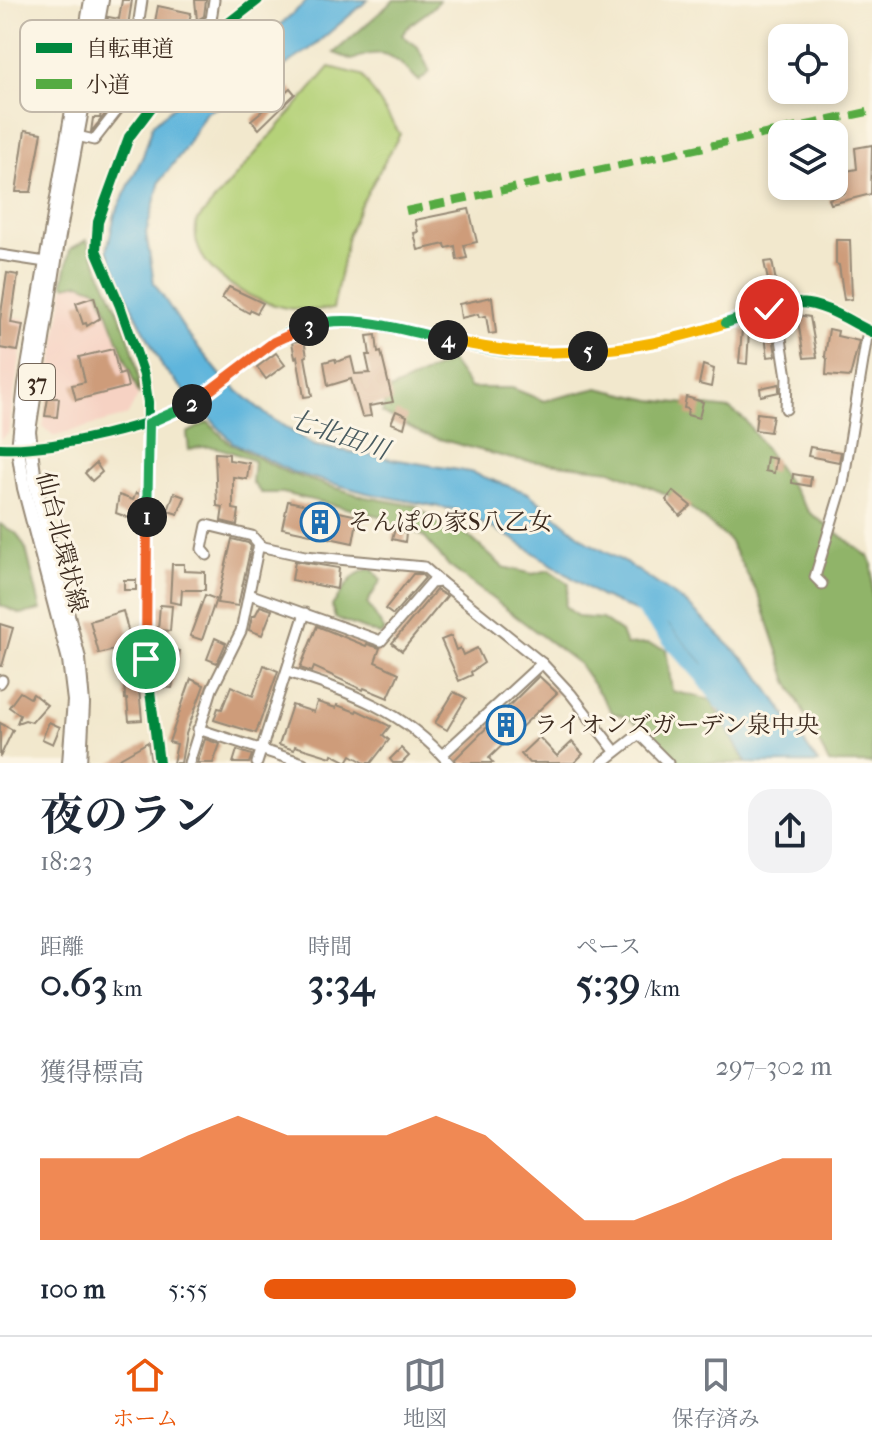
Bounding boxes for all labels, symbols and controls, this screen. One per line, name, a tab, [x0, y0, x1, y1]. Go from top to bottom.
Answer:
legend	[20, 20, 284, 112]
map controls	[768, 24, 848, 200]
button: locate	[768, 24, 848, 104]
text: 自転車道	[86, 36, 174, 62]
text: 小道	[86, 72, 130, 98]
button: layers	[768, 120, 848, 200]
pin	[735, 275, 803, 343]
icon: check	[747, 287, 791, 331]
pin: 3	[289, 306, 329, 346]
text: 3	[304, 313, 314, 339]
pin: 4	[428, 320, 468, 360]
text: 4	[442, 327, 455, 353]
pin: 5	[568, 331, 608, 371]
text: 5	[583, 338, 593, 364]
road number: 37	[19, 364, 55, 400]
pin: 2	[172, 384, 212, 424]
text: 2	[186, 391, 198, 417]
water label: 七北田川	[285, 403, 396, 467]
street label: 仙台北環状線	[31, 469, 93, 615]
pin: 1	[127, 497, 167, 537]
building icon: そんぽの家S八乙女	[299, 501, 341, 543]
text: 1	[143, 504, 151, 530]
place label: そんぽの家S八乙女	[348, 508, 552, 536]
pin	[112, 625, 180, 693]
icon: arrive	[124, 637, 168, 681]
building icon: ライオンズガーデン泉中央	[485, 704, 527, 746]
place label: ライオンズガーデン泉中央	[534, 711, 819, 739]
button: share	[748, 789, 832, 873]
text: 夜のラン	[40, 790, 216, 841]
text: 18:23	[40, 846, 93, 877]
text: 距離	[40, 934, 84, 960]
text: 時間	[308, 934, 352, 960]
text: ペース	[576, 934, 641, 960]
text: 0.63	[40, 960, 108, 1006]
text: 3:34	[308, 960, 374, 1006]
text: 5:39	[576, 960, 640, 1006]
text: km	[108, 976, 142, 1002]
text: /km	[640, 976, 680, 1002]
text: 297–302 m	[716, 1051, 832, 1082]
text: 獲得標高	[40, 1057, 144, 1088]
text: 100 m	[40, 1274, 105, 1305]
text: 5:55	[168, 1274, 208, 1305]
tab: ホーム	[112, 1353, 178, 1432]
tab: 地図	[403, 1353, 447, 1432]
tab: 保存済み	[672, 1353, 760, 1432]

